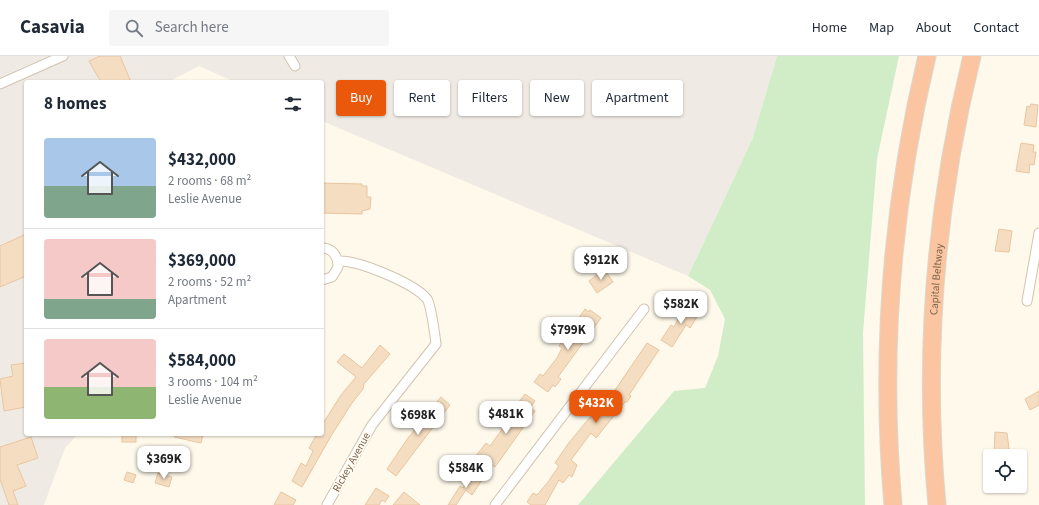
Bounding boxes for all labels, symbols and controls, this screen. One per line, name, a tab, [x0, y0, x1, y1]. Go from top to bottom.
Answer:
search box	[109, 10, 389, 46]
text: Casavia	[20, 14, 85, 41]
icon: search	[123, 17, 145, 39]
text: Search here	[155, 17, 229, 38]
text: Home	[812, 18, 847, 38]
text: Map	[869, 18, 894, 38]
text: About	[916, 18, 951, 38]
text: Contact	[973, 18, 1019, 38]
chip: Buy	[336, 80, 386, 116]
chip: Rent	[394, 80, 450, 116]
chip: Filters	[458, 80, 522, 116]
chip: New	[530, 80, 584, 116]
chip: Apartment	[592, 80, 683, 116]
text: 8 homes	[44, 92, 106, 116]
icon: filters	[282, 93, 304, 115]
text: $432,000	[168, 148, 236, 172]
icon: home	[76, 154, 124, 202]
text: 2 rooms · 68 m²	[168, 172, 251, 190]
text: Leslie Avenue	[168, 190, 242, 208]
street label: Capital Beltway	[926, 243, 947, 315]
pin: $912K	[573, 247, 629, 281]
text: $369,000	[168, 249, 236, 273]
text: $912K	[583, 251, 619, 269]
icon: home	[76, 255, 124, 303]
text: 2 rooms · 52 m²	[168, 273, 251, 291]
text: Apartment	[168, 291, 226, 309]
pin: $582K	[653, 291, 709, 325]
text: $582K	[663, 295, 699, 313]
pin: $799K	[540, 317, 596, 351]
text: $799K	[550, 321, 586, 339]
text: $584,000	[168, 349, 236, 373]
icon: home	[76, 355, 124, 403]
text: 3 rooms · 104 m²	[168, 373, 258, 391]
pin: $432K	[568, 390, 624, 424]
text: Leslie Avenue	[168, 391, 242, 409]
text: $432K	[578, 394, 614, 412]
pin: $481K	[478, 401, 534, 435]
pin: $698K	[390, 402, 446, 436]
text: $481K	[488, 405, 524, 423]
text: $698K	[400, 406, 436, 424]
street label: Rickey Avenue	[329, 429, 374, 495]
pin: $369K	[136, 446, 192, 480]
map controls	[983, 449, 1027, 493]
button: locate	[983, 449, 1027, 493]
text: $369K	[146, 450, 182, 468]
pin: $584K	[438, 455, 494, 489]
text: $584K	[448, 459, 484, 477]

